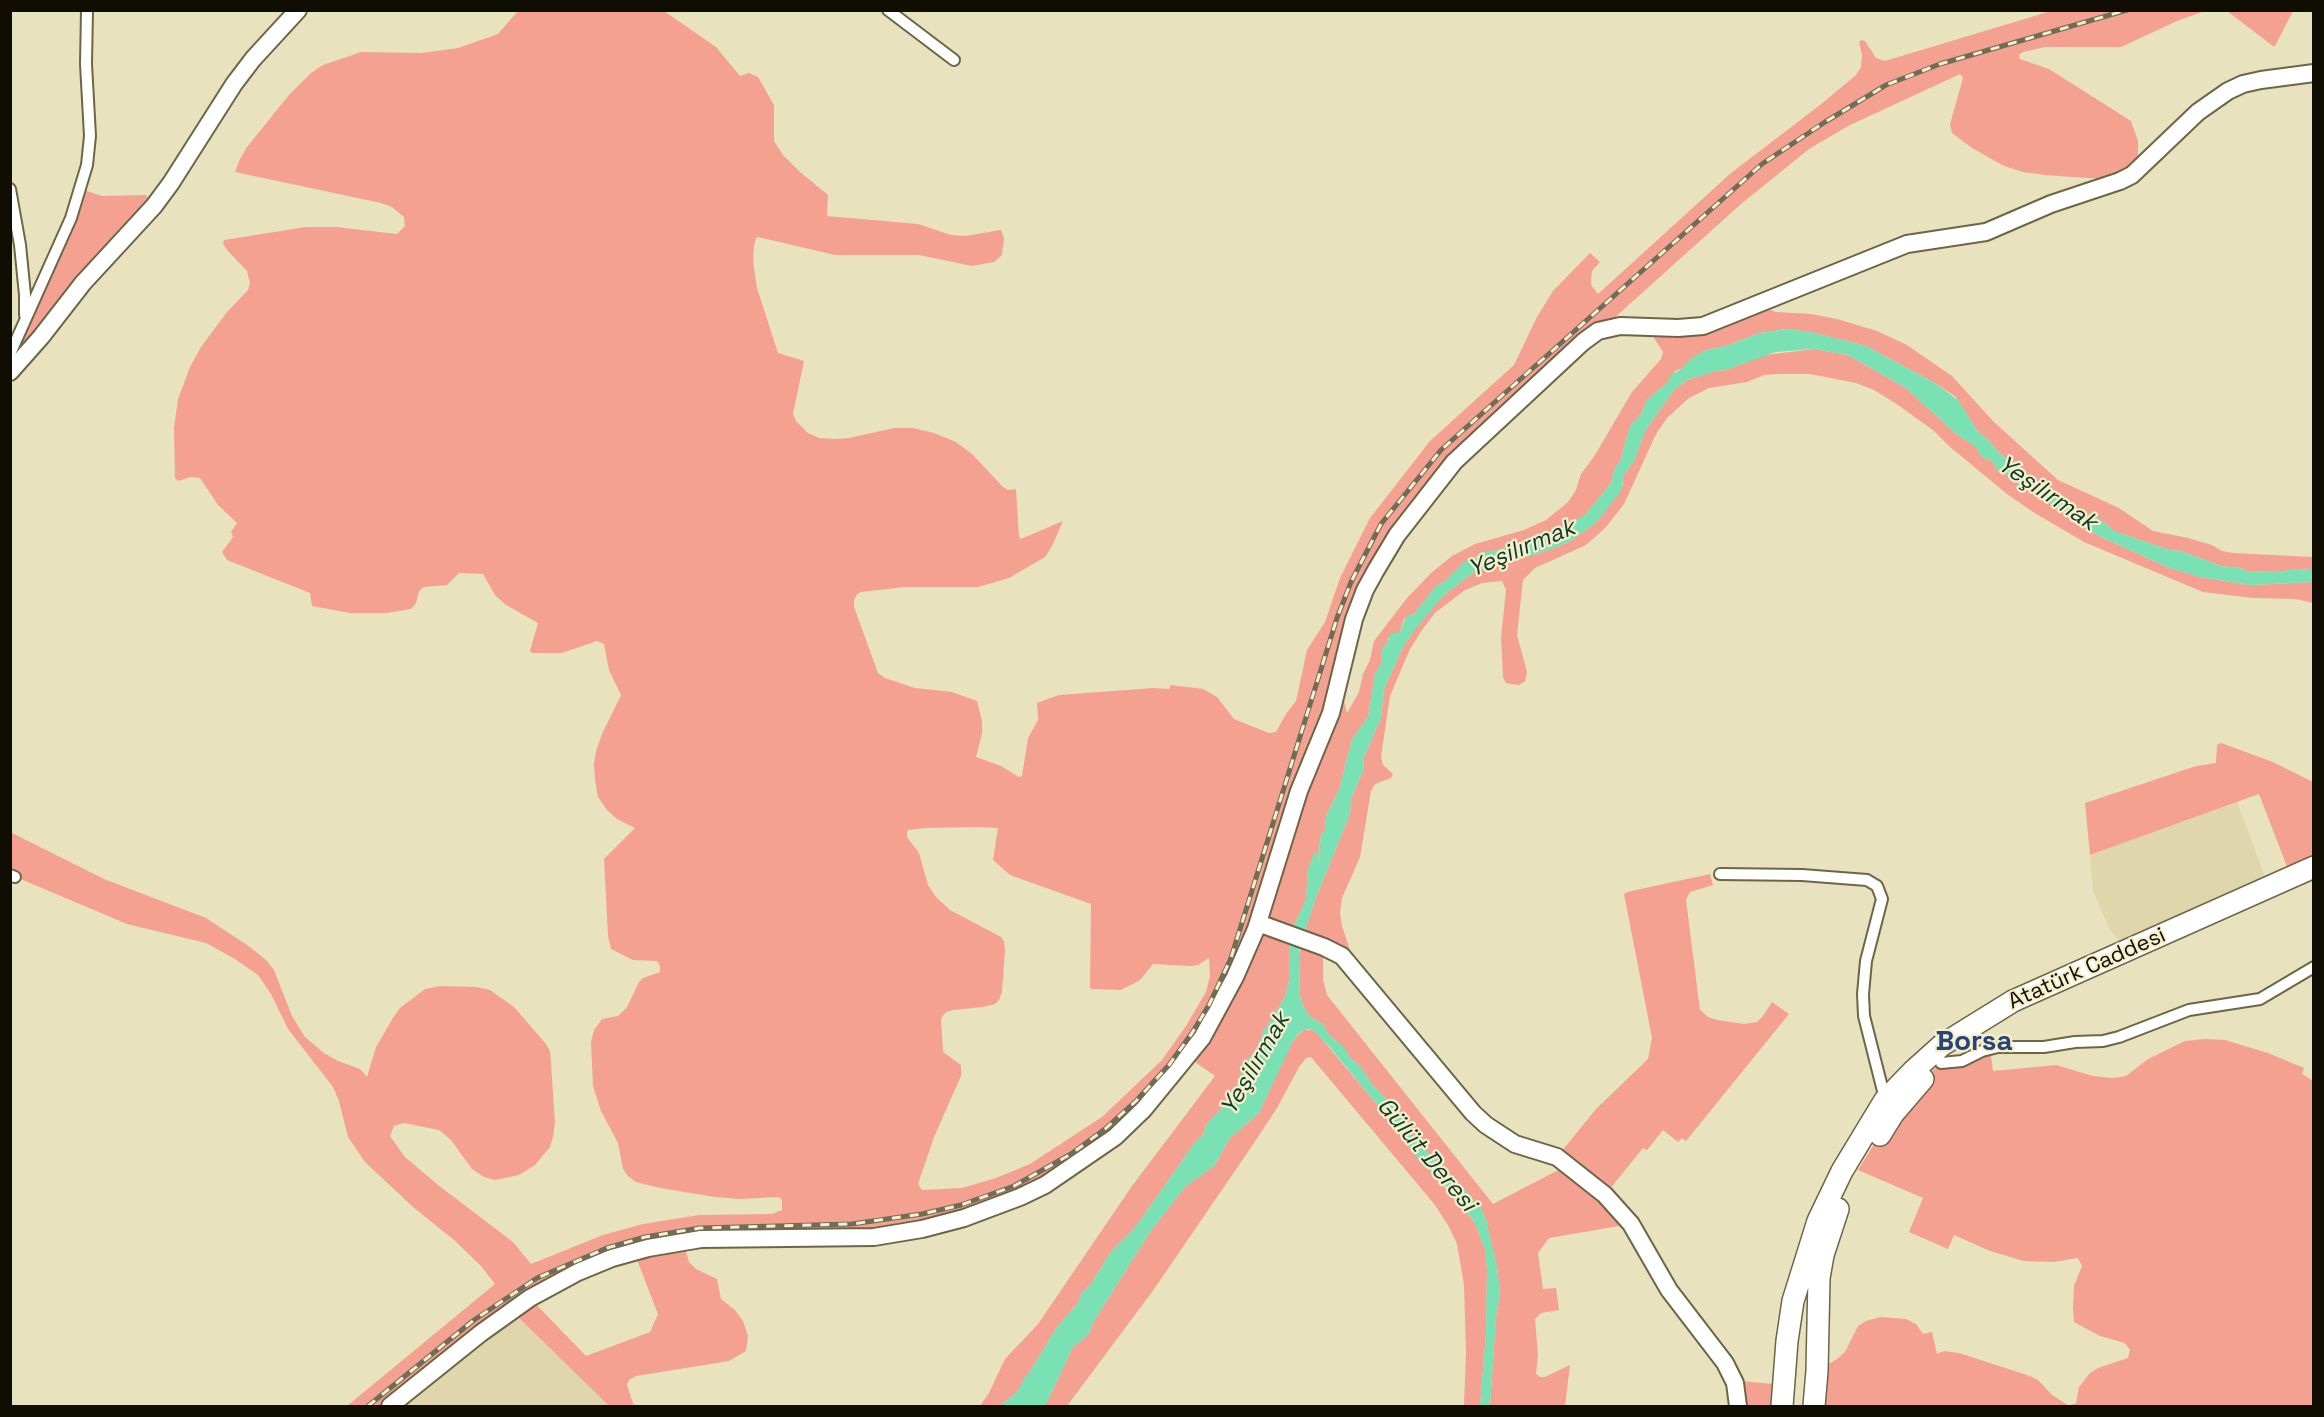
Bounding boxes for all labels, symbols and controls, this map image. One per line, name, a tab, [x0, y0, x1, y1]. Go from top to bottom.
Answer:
water label: Yeşilırmak	[1992, 450, 2102, 538]
water label: Yeşilırmak	[1464, 514, 1580, 584]
street label: Atatürk Caddesi	[2004, 922, 2170, 1016]
water label: Yeşilırmak	[1215, 1008, 1297, 1120]
district label: Borsa	[1935, 1025, 2013, 1059]
water label: Gülüt Deresi	[1370, 1092, 1482, 1218]

